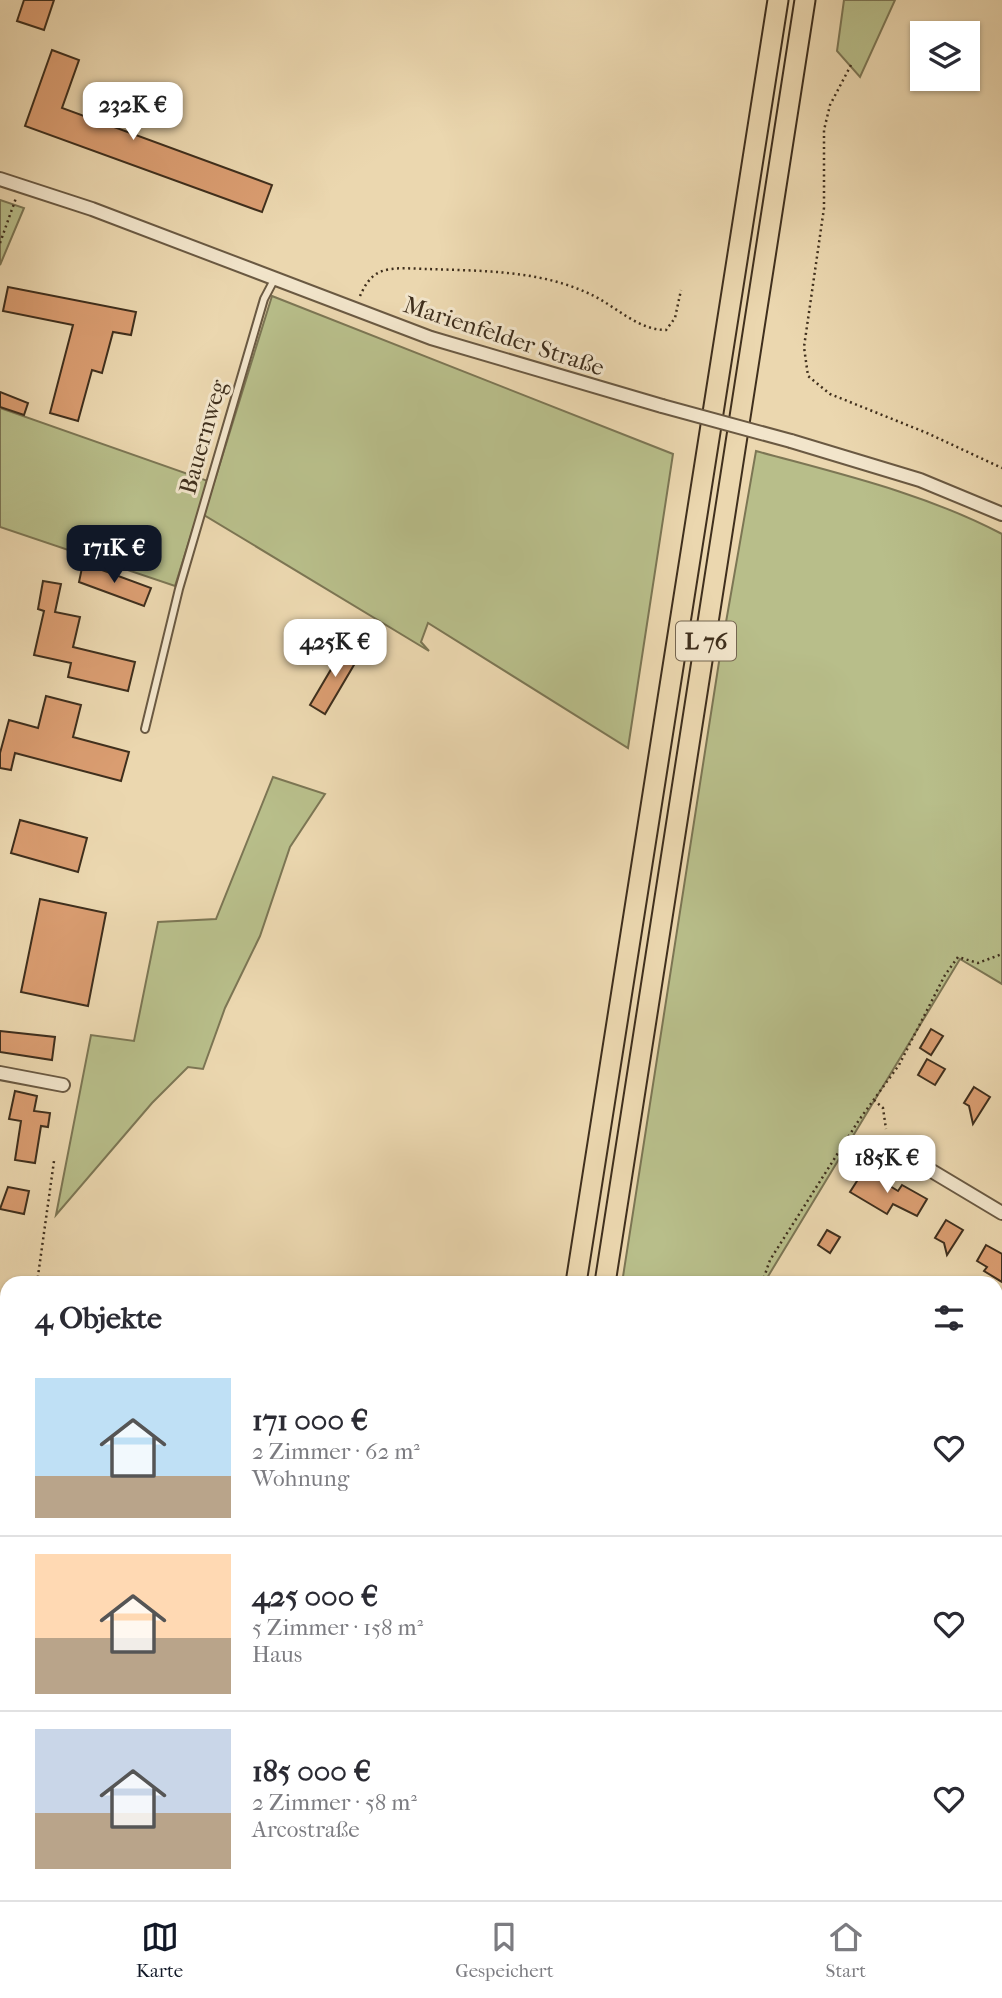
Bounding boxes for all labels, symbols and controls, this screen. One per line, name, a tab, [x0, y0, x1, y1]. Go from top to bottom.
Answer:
map controls	[910, 21, 980, 91]
button: layers	[910, 21, 980, 91]
pin: 232K €	[76, 82, 190, 142]
text: 232K €	[99, 91, 167, 118]
street label: Marienfelder Straße	[400, 290, 608, 382]
street label: Bauernweg	[173, 375, 233, 497]
pin: 171K €	[57, 526, 171, 585]
text: 171K €	[83, 534, 145, 561]
pin: 425K €	[278, 620, 392, 679]
road number: L 76	[676, 622, 736, 660]
text: 425K €	[300, 628, 370, 655]
pin: 185K €	[830, 1136, 944, 1195]
text: 185K €	[854, 1144, 920, 1171]
icon: filters	[930, 1299, 968, 1337]
text: 4 Objekte	[35, 1301, 162, 1336]
text: 171 000 €	[252, 1403, 368, 1438]
icon: home	[91, 1406, 175, 1490]
icon: heart	[930, 1429, 968, 1467]
text: 2 Zimmer · 62 m²	[252, 1438, 420, 1465]
text: Wohnung	[252, 1465, 349, 1492]
text: 425 000 €	[252, 1579, 378, 1614]
icon: home	[91, 1582, 175, 1666]
icon: heart	[930, 1605, 968, 1643]
text: 5 Zimmer · 158 m²	[252, 1614, 423, 1641]
text: Haus	[252, 1641, 302, 1668]
text: 185 000 €	[252, 1754, 371, 1789]
icon: home	[91, 1757, 175, 1841]
icon: heart	[930, 1780, 968, 1818]
text: 2 Zimmer · 58 m²	[252, 1789, 417, 1816]
text: Arcostraße	[252, 1816, 360, 1843]
tab: Karte	[136, 1918, 183, 1982]
tab: Gespeichert	[455, 1918, 554, 1982]
tab: Start	[826, 1918, 866, 1982]

